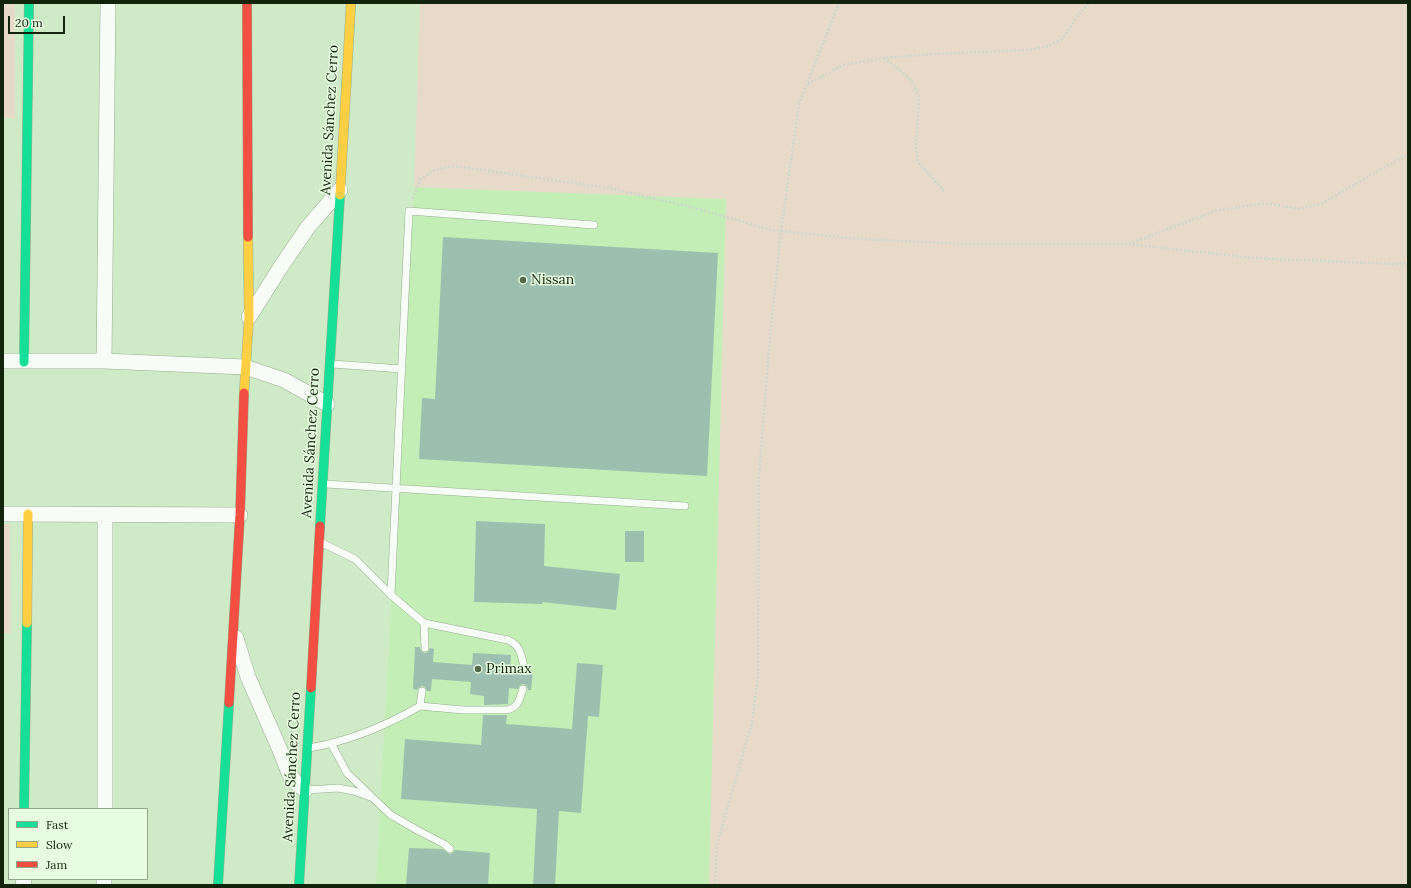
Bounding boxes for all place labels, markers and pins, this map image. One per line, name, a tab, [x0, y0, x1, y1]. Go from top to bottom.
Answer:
place label: Nissan	[531, 272, 574, 288]
marker: Nissan	[518, 275, 528, 285]
place label: Primax	[486, 661, 532, 677]
marker: Primax	[473, 664, 483, 674]

